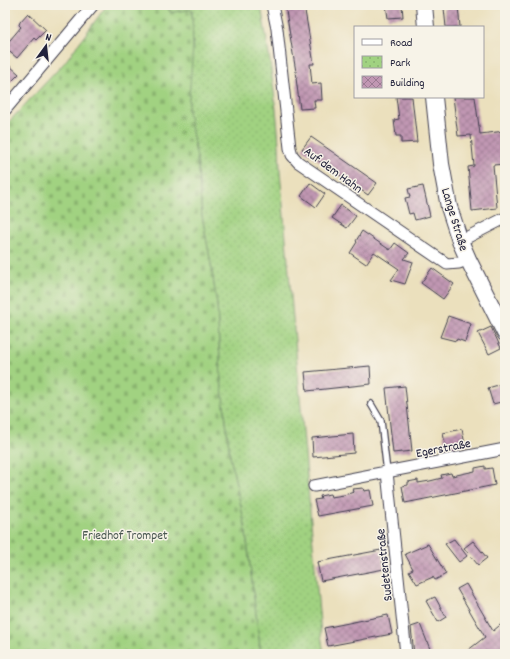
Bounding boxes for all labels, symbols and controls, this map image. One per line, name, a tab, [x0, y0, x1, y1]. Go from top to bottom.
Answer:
north arrow	[26, 26, 66, 66]
legend	[354, 26, 484, 98]
text: N	[43, 30, 53, 47]
text: Road	[390, 35, 412, 52]
text: Park	[390, 55, 411, 72]
text: Building	[390, 75, 425, 92]
street label: Auf dem Hahn	[299, 143, 366, 199]
street label: Lange Straße	[435, 186, 472, 254]
street label: Egerstraße	[415, 435, 473, 464]
park label: Friedhof Trompet	[82, 527, 168, 546]
street label: Sudetenstraße	[372, 527, 399, 602]

